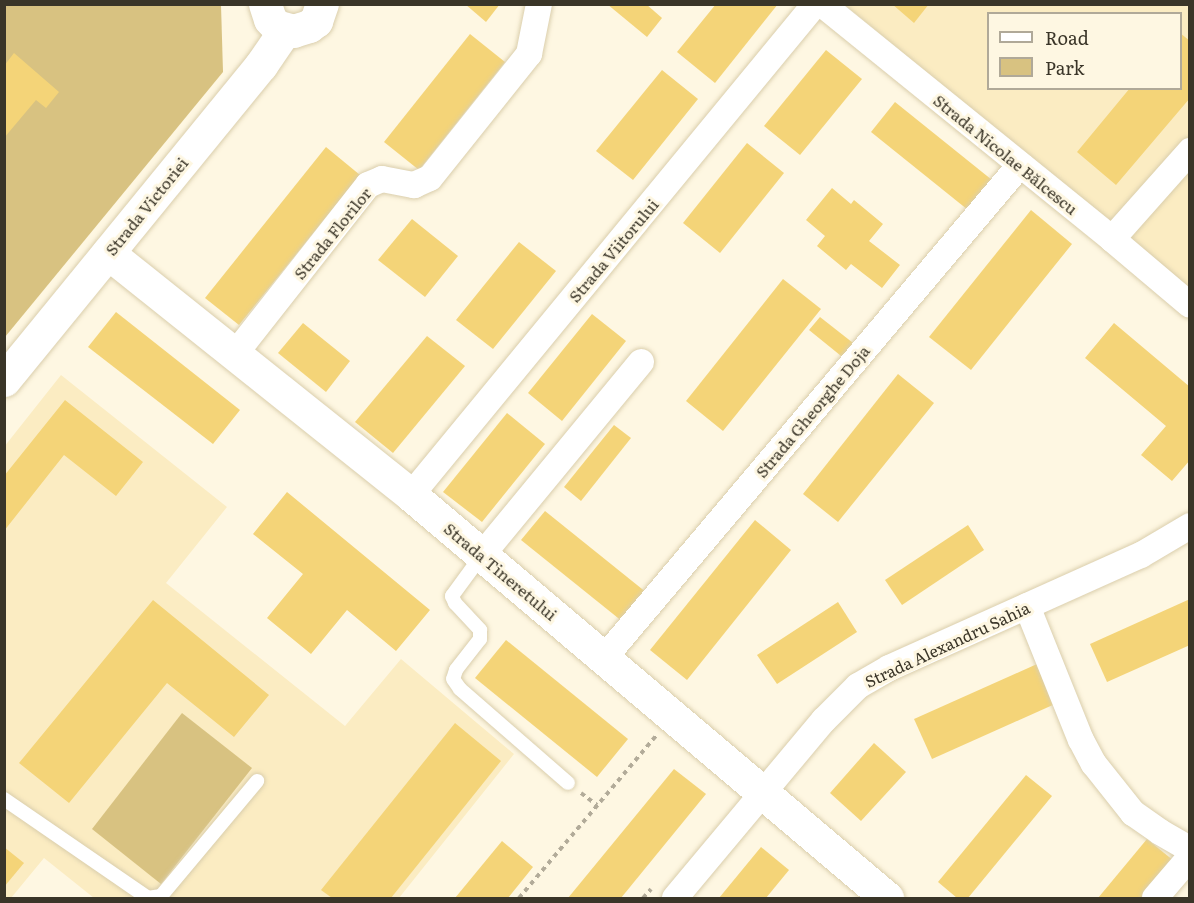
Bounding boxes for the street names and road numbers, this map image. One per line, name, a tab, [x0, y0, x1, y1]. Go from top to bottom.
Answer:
street label: Strada Nicolae Bălcescu	[930, 90, 1082, 218]
street label: Strada Victoriei	[101, 153, 191, 259]
street label: Strada Florilor	[289, 183, 375, 283]
street label: Strada Viitorului	[564, 194, 662, 306]
street label: Strada Gheorghe Doja	[751, 341, 873, 481]
street label: Strada Tineretului	[441, 518, 561, 624]
street label: Strada Alexandru Sahia	[861, 597, 1033, 691]

